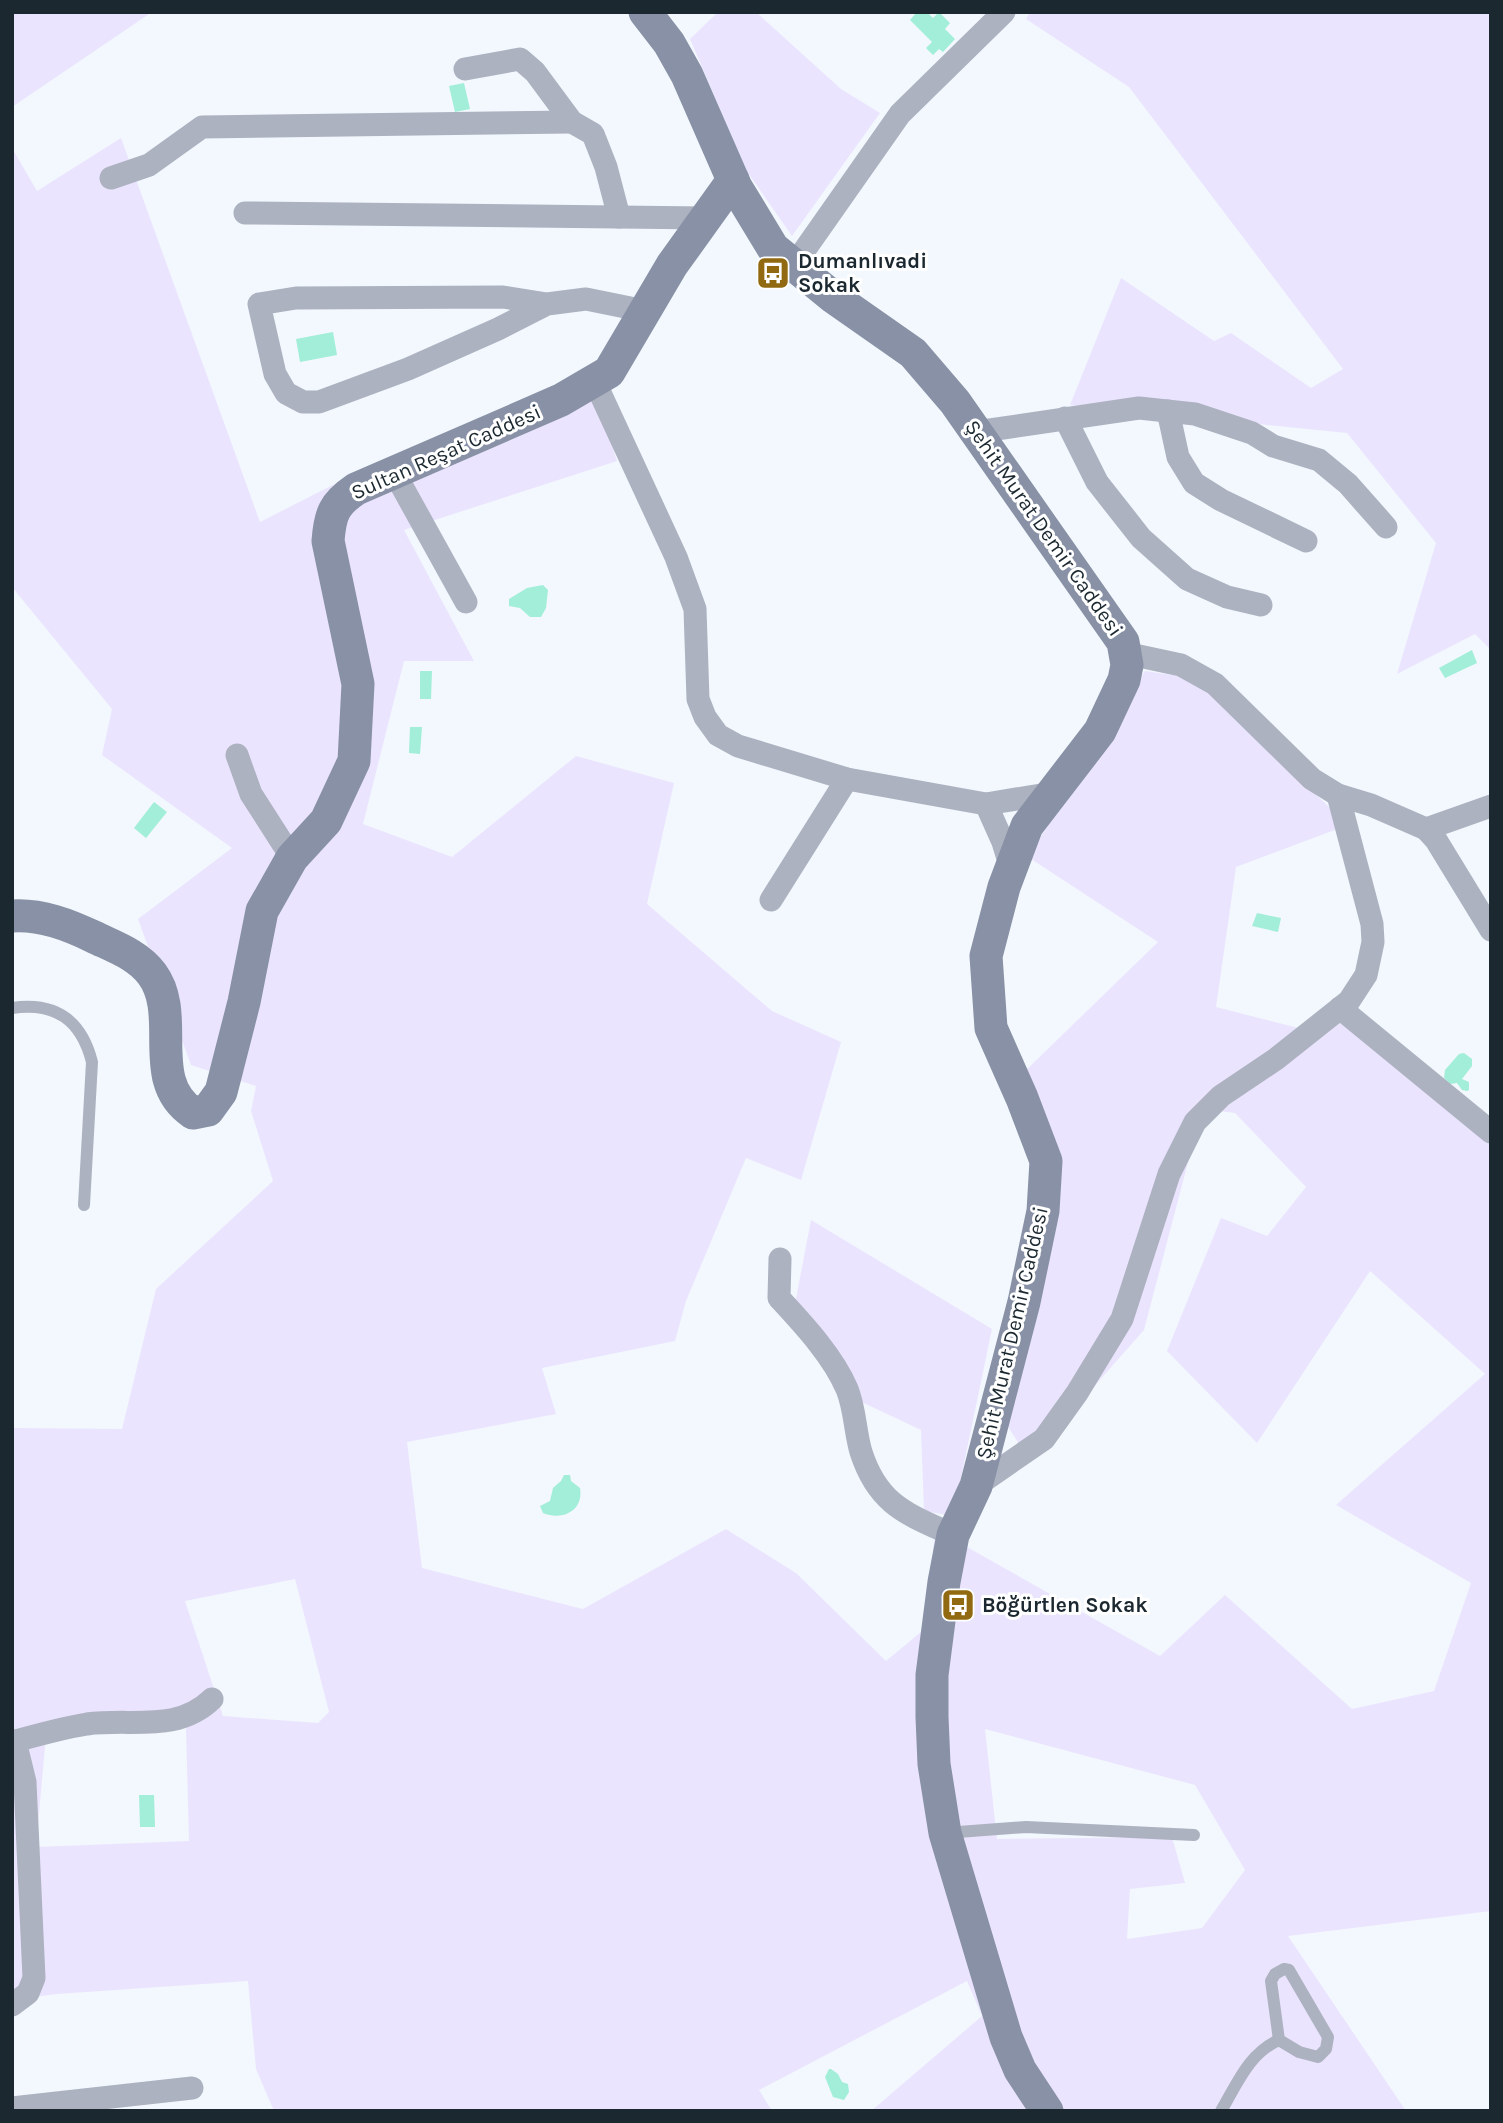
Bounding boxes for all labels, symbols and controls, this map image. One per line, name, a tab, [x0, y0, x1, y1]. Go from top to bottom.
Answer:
place label: Dumanlıvadi Sokak	[798, 249, 927, 297]
bus stop icon: Dumanlıvadi Sokak	[754, 254, 792, 292]
street label: Sultan Reşat Caddesi	[348, 399, 544, 505]
street label: Şehit Murat Demir Caddesi	[960, 415, 1128, 641]
street label: Şehit Murat Demir Caddesi	[971, 1204, 1053, 1462]
bus stop icon: Böğürtlen Sokak	[939, 1586, 977, 1624]
place label: Böğürtlen Sokak	[982, 1593, 1148, 1617]

